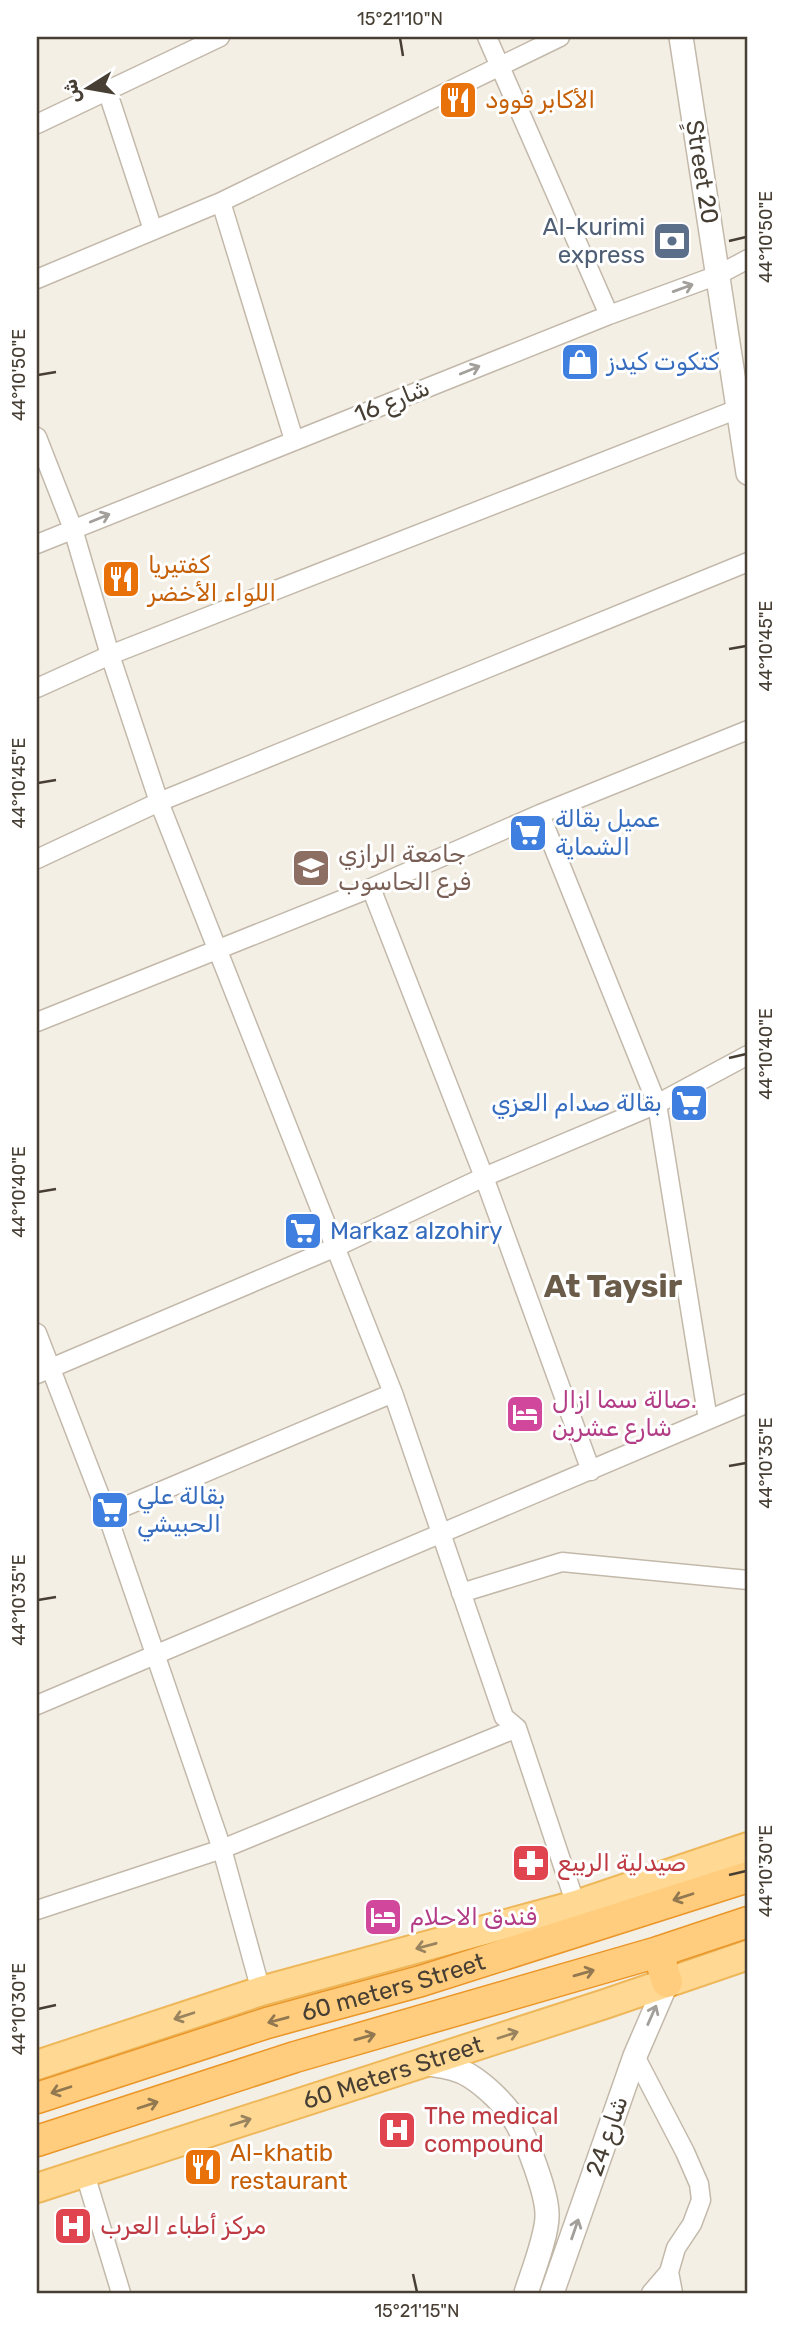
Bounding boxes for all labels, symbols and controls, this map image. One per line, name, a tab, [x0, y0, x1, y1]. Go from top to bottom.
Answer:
text: 15°21'10"N	[357, 8, 443, 30]
north arrow	[52, 52, 122, 122]
text: ش	[58, 77, 85, 105]
restaurant icon: الأكابر فوود	[437, 79, 479, 121]
place label: الأكابر فوود	[485, 86, 595, 114]
street label: ٍStreet 20	[678, 118, 724, 226]
text: 44°10'50"E	[755, 191, 777, 283]
place label: Al-kurimi express	[543, 213, 645, 269]
bank icon: Al-kurimi express	[651, 220, 693, 262]
one-way arrow	[671, 281, 693, 293]
text: 44°10'50"E	[8, 329, 30, 421]
shop icon: كتكوت كيدز	[559, 341, 601, 383]
place label: كتكوت كيدز	[605, 348, 720, 376]
one-way arrow	[459, 363, 481, 376]
street label: شارع 16	[350, 373, 434, 431]
one-way arrow	[89, 511, 110, 524]
place label: كفتيريا اللواء الأخضر	[146, 551, 276, 607]
restaurant icon: كفتيريا اللواء الأخضر	[100, 558, 142, 600]
text: 44°10'45"E	[755, 601, 777, 691]
text: 44°10'45"E	[8, 738, 30, 828]
place label: عميل بقالة الشماية	[555, 805, 660, 861]
supermarket icon: عميل بقالة الشماية	[507, 812, 549, 854]
place label: جامعة الرازي فرع الحاسوب	[338, 840, 471, 898]
school or university icon: جامعة الرازي فرع الحاسوب	[290, 847, 332, 889]
text: 44°10'40"E	[755, 1008, 777, 1100]
supermarket icon: بقالة صدام العزي	[668, 1082, 710, 1124]
place label: بقالة صدام العزي	[491, 1089, 662, 1120]
text: 44°10'40"E	[8, 1146, 30, 1238]
supermarket icon: Markaz alzohiry	[282, 1210, 324, 1252]
place label: Markaz alzohiry	[330, 1217, 503, 1245]
district label: At Taysir	[544, 1267, 683, 1305]
place label: صالة سما ازال. شارع عشرين	[552, 1386, 697, 1444]
hotel icon: صالة سما ازال. شارع عشرين	[504, 1393, 546, 1435]
text: 44°10'35"E	[755, 1417, 777, 1509]
place label: بقالة علي الحبيشي	[137, 1482, 225, 1542]
supermarket icon: بقالة علي الحبيشي	[89, 1489, 131, 1531]
text: 44°10'35"E	[8, 1554, 30, 1646]
text: 44°10'30"E	[755, 1825, 777, 1917]
pharmacy icon: صيدلية الربيع	[510, 1842, 552, 1884]
place label: صيدلية الربيع	[558, 1849, 686, 1880]
one-way arrow	[673, 1892, 695, 1905]
hotel icon: فندق الاحلام	[362, 1896, 404, 1938]
place label: فندق الاحلام	[410, 1903, 537, 1933]
one-way arrow	[415, 1940, 437, 1953]
street label: 60 meters Street	[298, 1948, 489, 2027]
text: 44°10'30"E	[8, 1963, 30, 2055]
one-way arrow	[573, 1966, 595, 1979]
one-way arrow	[647, 2005, 660, 2026]
one-way arrow	[173, 2011, 195, 2024]
one-way arrow	[267, 2014, 290, 2027]
one-way arrow	[497, 2027, 519, 2040]
one-way arrow	[354, 2029, 376, 2042]
street label: 60 Meters Street	[299, 2031, 486, 2115]
one-way arrow	[51, 2084, 73, 2097]
street label: شارع 24	[580, 2092, 636, 2180]
one-way arrow	[137, 2098, 159, 2110]
place label: The medical compound	[424, 2102, 559, 2158]
hospital icon: The medical compound	[376, 2109, 418, 2151]
one-way arrow	[230, 2115, 252, 2127]
place label: Al-khatib restaurant	[230, 2139, 348, 2195]
restaurant icon: Al-khatib restaurant	[182, 2146, 224, 2188]
hospital icon: مركز أطباء العرب	[52, 2205, 94, 2247]
place label: مركز أطباء العرب	[100, 2212, 266, 2240]
one-way arrow	[570, 2218, 582, 2240]
text: 15°21'15"N	[374, 2300, 460, 2322]

